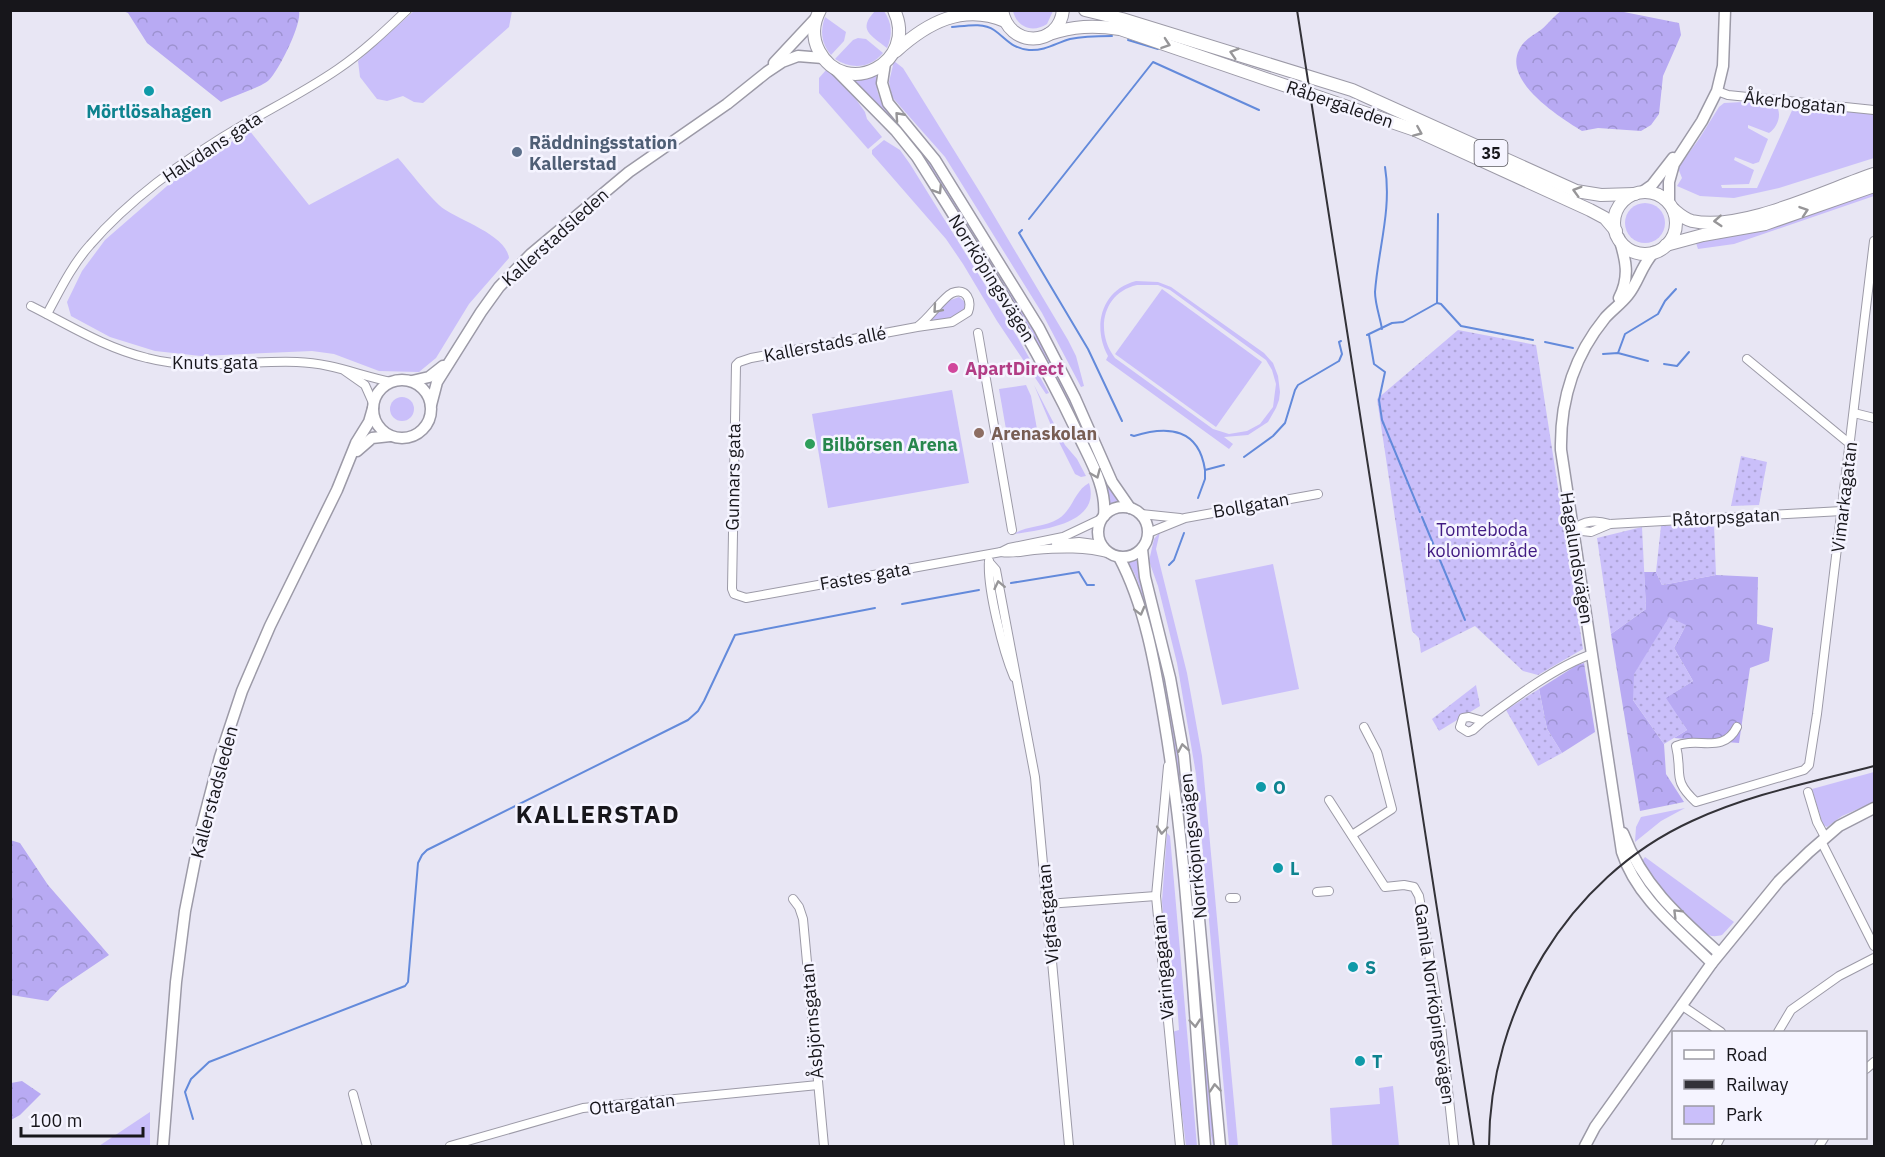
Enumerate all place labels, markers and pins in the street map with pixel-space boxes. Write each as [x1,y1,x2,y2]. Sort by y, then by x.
marker: Mörtlösahagen [142,84,156,98]
place label: Mörtlösahagen [86,100,212,123]
place label: Räddningsstation Kallerstad [529,131,677,175]
marker: Räddningsstation Kallerstad [510,145,524,159]
place label: ApartDirect [965,357,1064,380]
marker: ApartDirect [946,361,960,375]
place label: Arenaskolan [991,422,1097,445]
marker: Arenaskolan [972,426,986,440]
place label: Bilbörsen Arena [822,433,958,456]
marker: Bilbörsen Arena [803,437,817,451]
place label: O [1273,776,1286,799]
marker: O [1254,780,1268,794]
place label: L [1290,857,1300,880]
marker: L [1271,861,1285,875]
place label: S [1365,956,1376,979]
marker: S [1346,960,1360,974]
place label: T [1372,1050,1383,1073]
marker: T [1353,1054,1367,1068]

